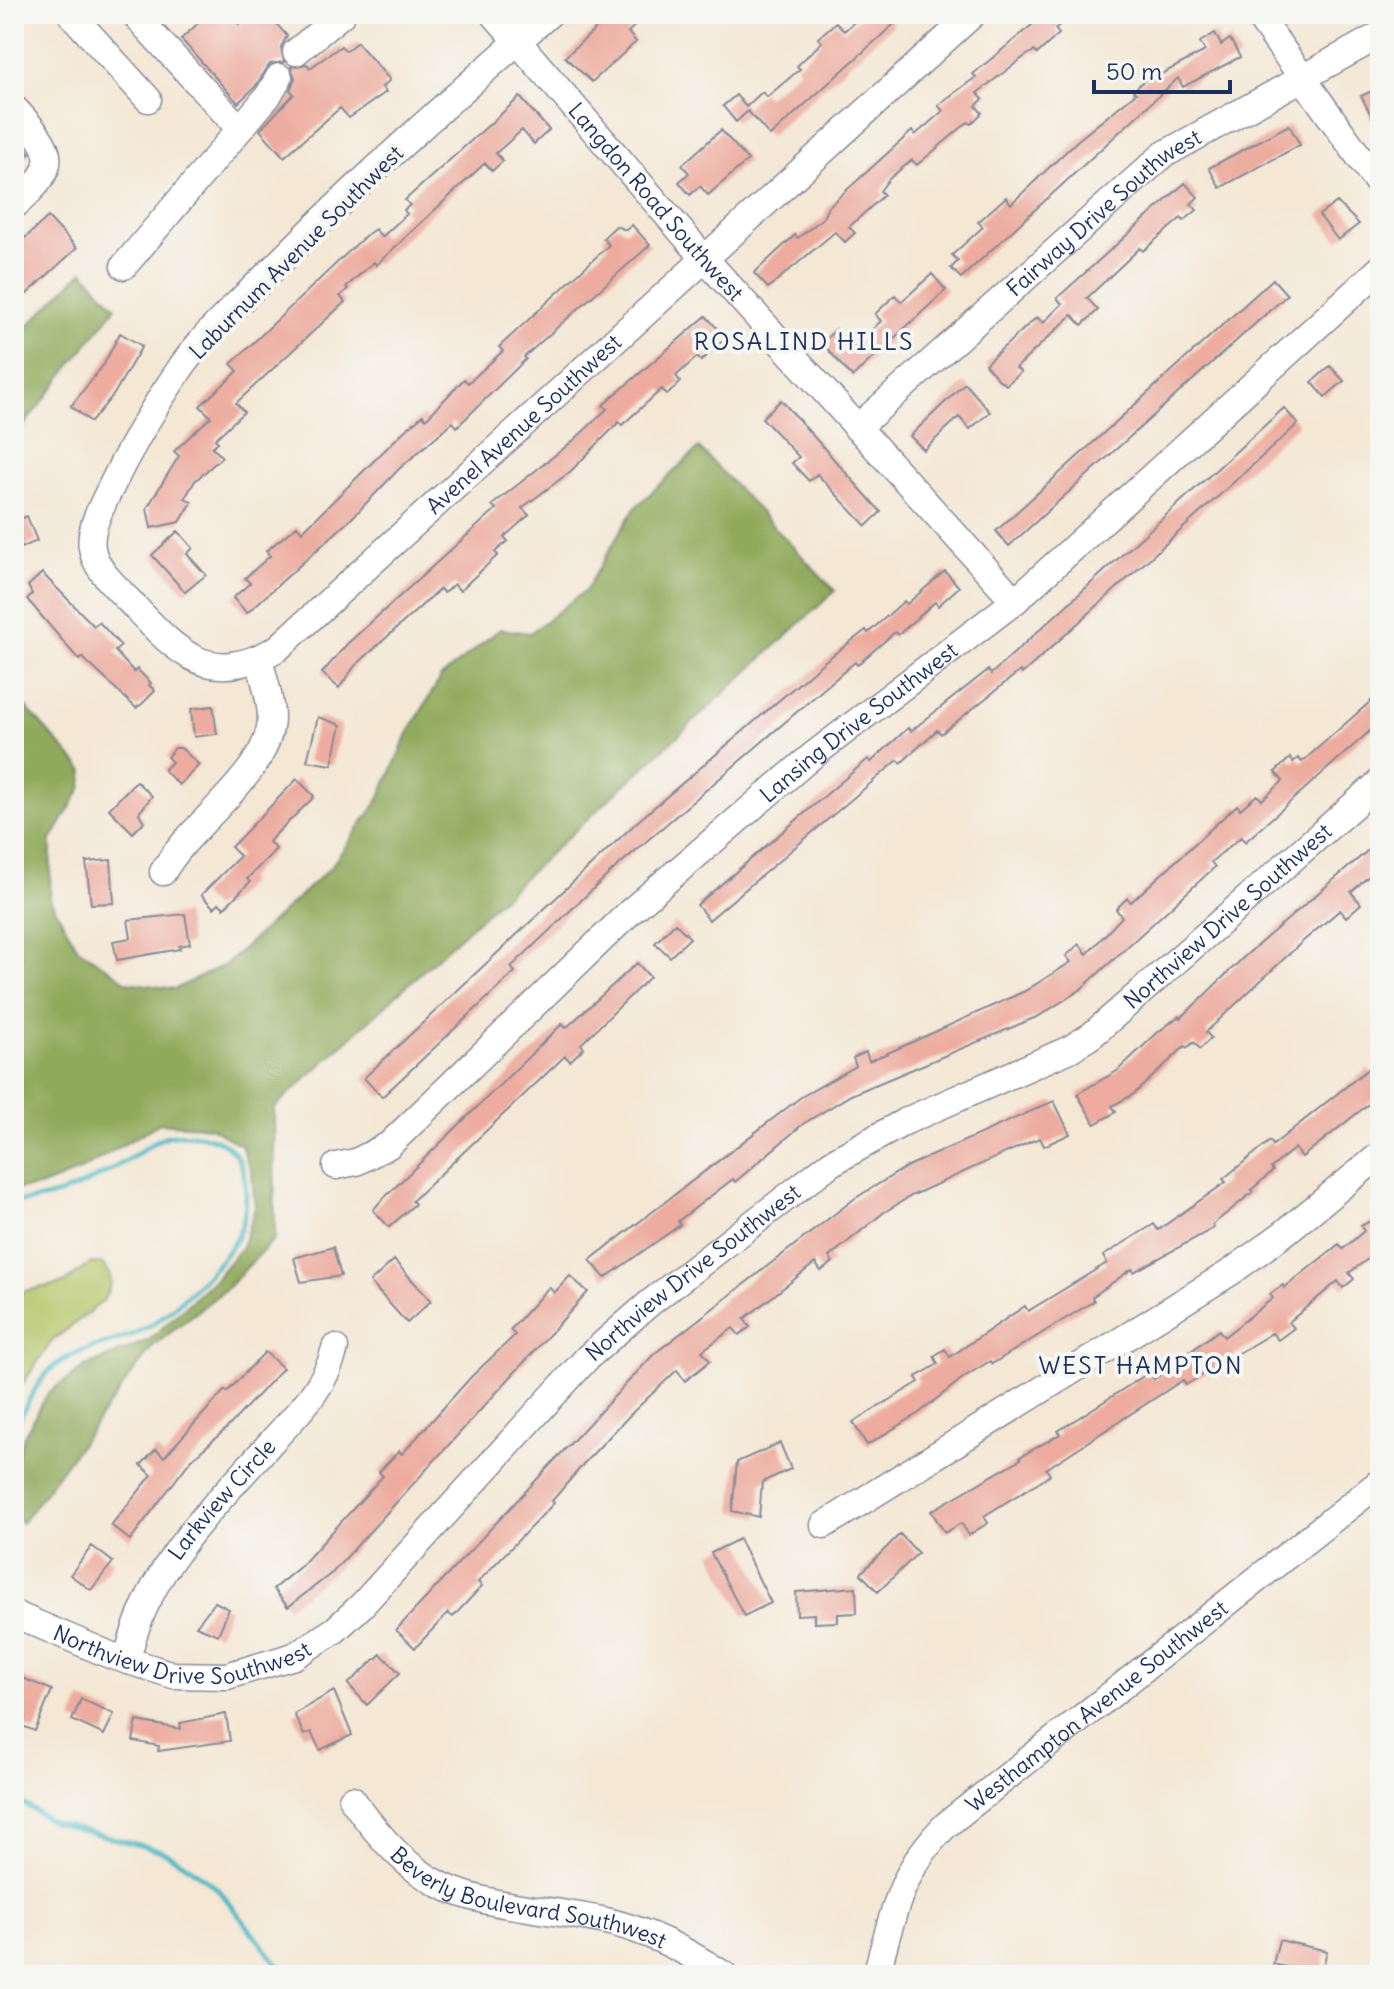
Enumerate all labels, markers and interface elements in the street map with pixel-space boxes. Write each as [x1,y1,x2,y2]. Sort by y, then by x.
scale bar [1094,44,1230,94]
text: 50 m [1106,56,1162,86]
street label: Langdon Road Southwest [562,97,750,307]
street label: Fairway Drive Southwest [1000,123,1206,302]
street label: Laburnum Avenue Southwest [183,139,409,365]
district label: ROSALIND HILLS [694,326,914,356]
street label: Avenel Avenue Southwest [420,328,627,520]
street label: Lansing Drive Southwest [754,636,963,808]
street label: Northview Drive Southwest [1118,817,1337,1015]
street label: Northview Drive Southwest [579,1178,806,1367]
district label: WEST HAMPTON [1039,1350,1243,1380]
street label: Larkview Circle [162,1433,281,1565]
street label: Westhampton Avenue Southwest [960,1594,1233,1818]
street label: Northview Drive Southwest [49,1618,316,1691]
street label: Beverly Boulevard Southwest [385,1840,671,1954]

